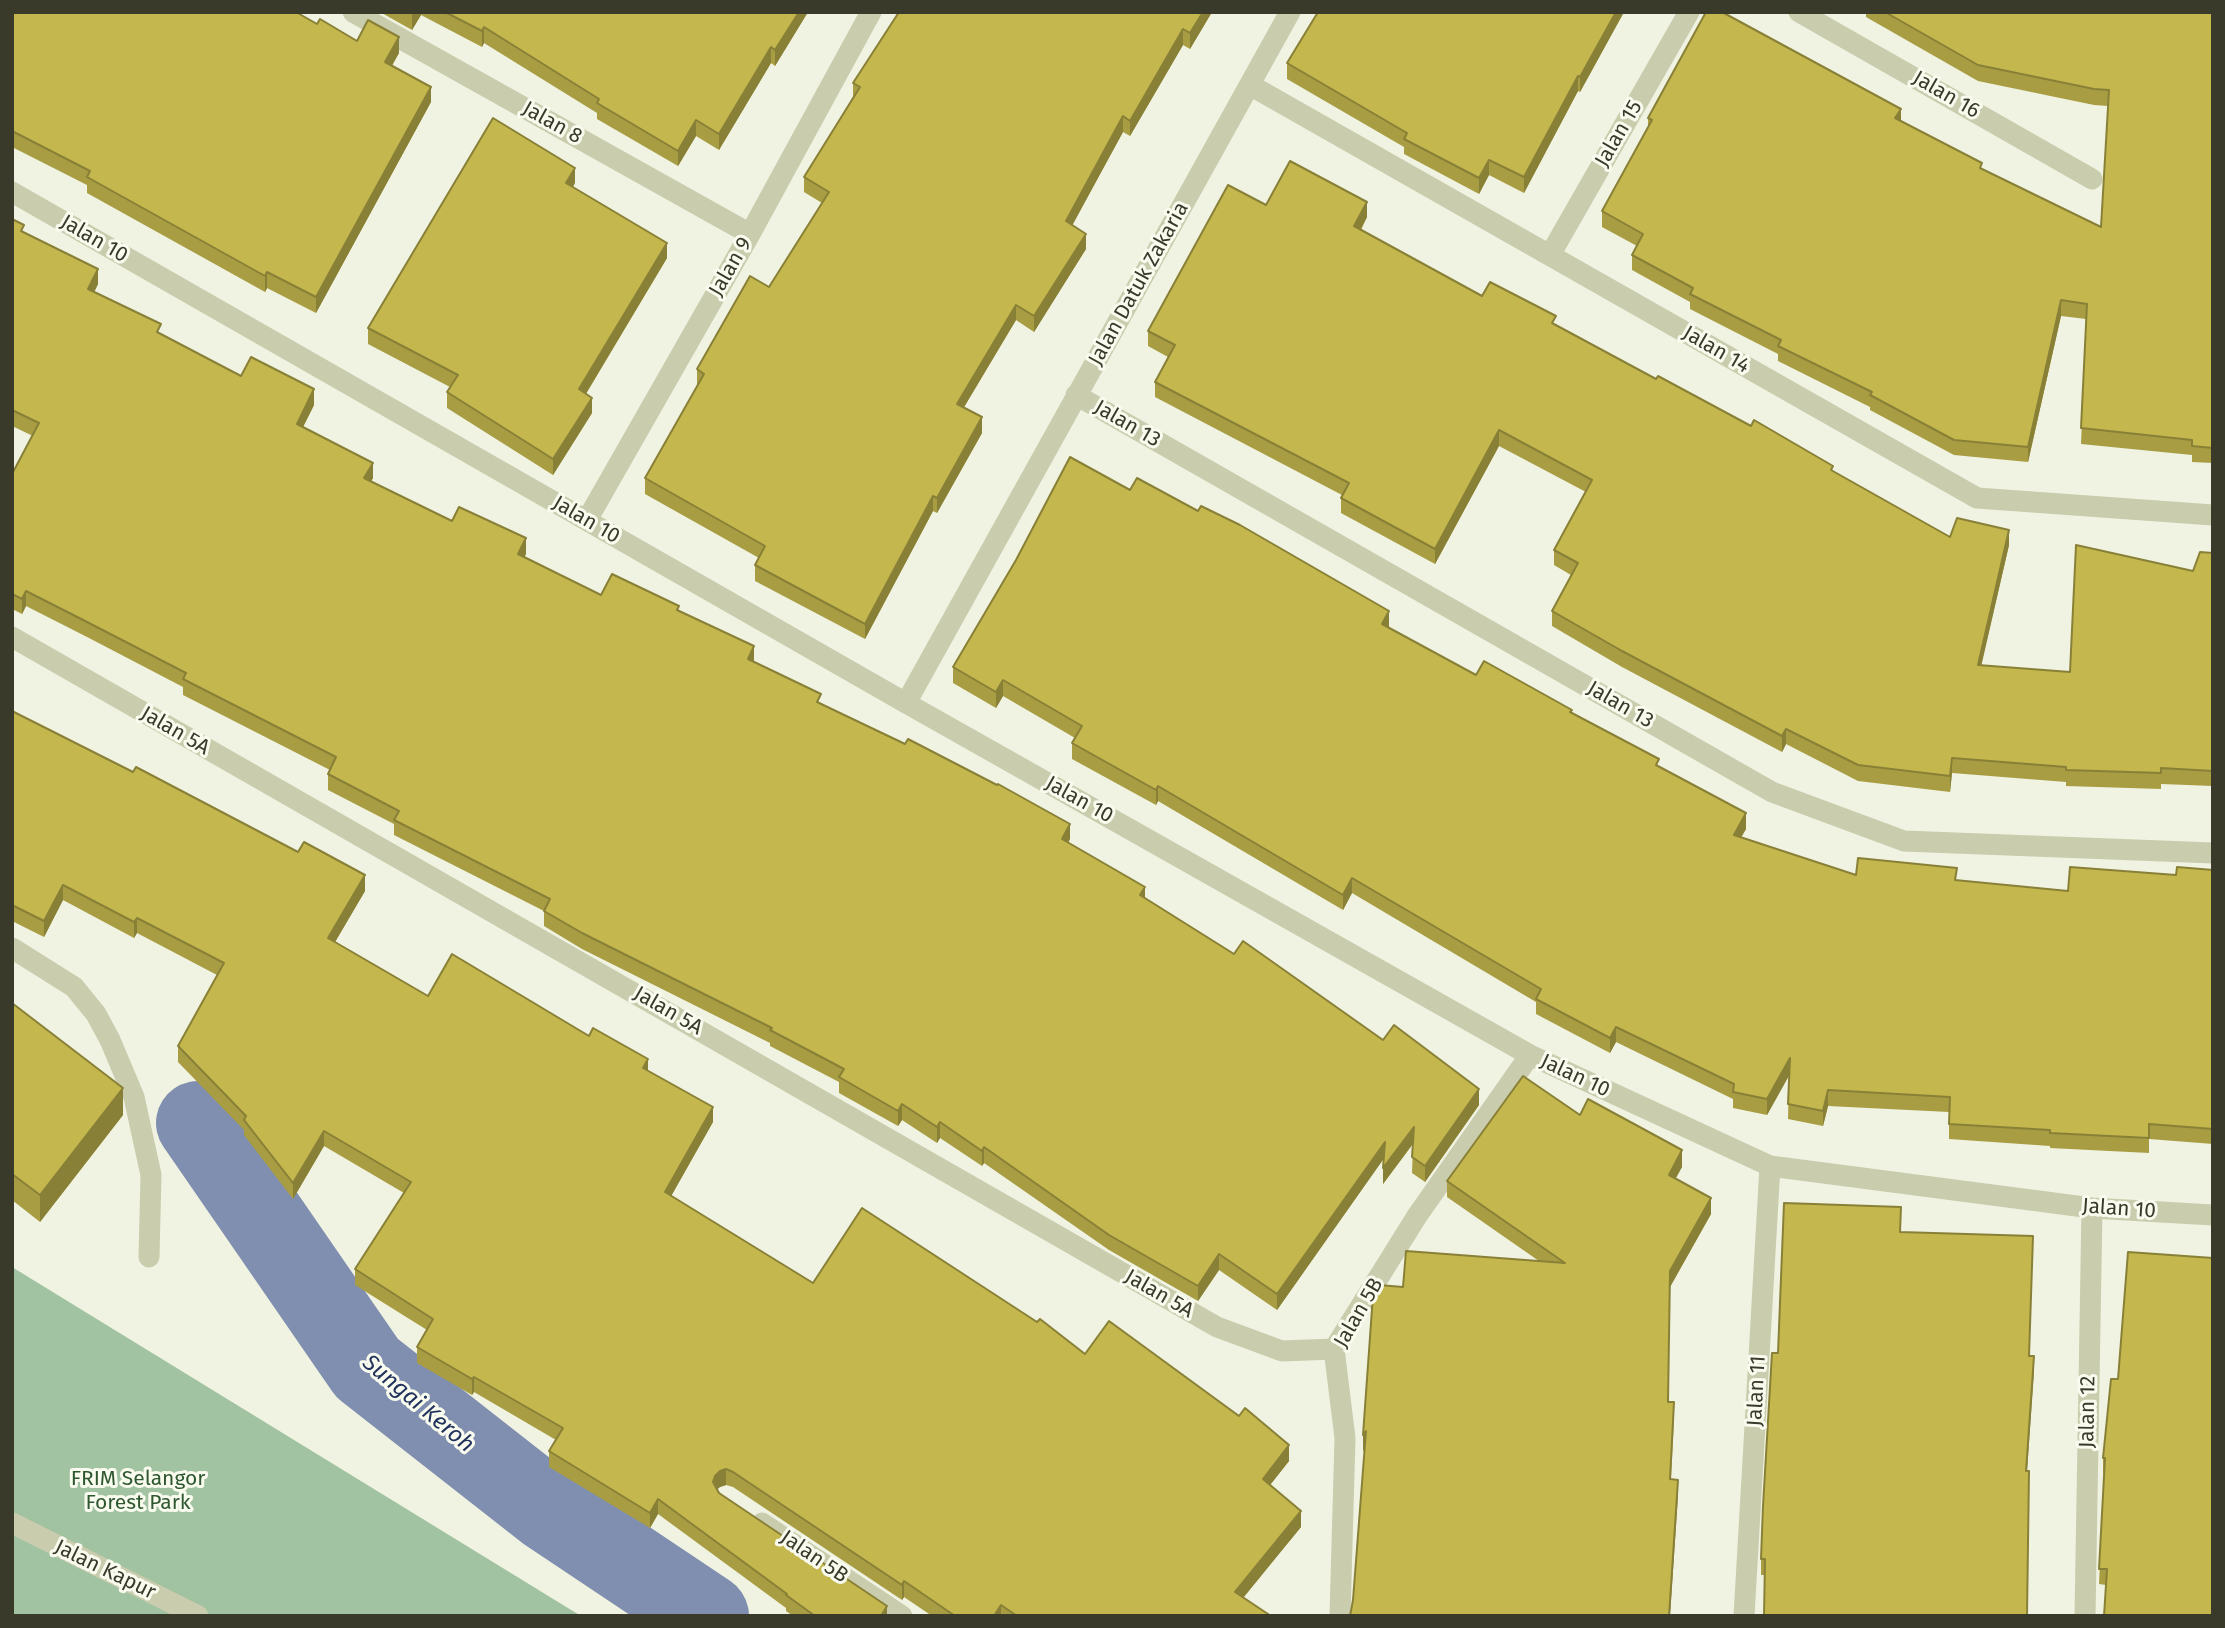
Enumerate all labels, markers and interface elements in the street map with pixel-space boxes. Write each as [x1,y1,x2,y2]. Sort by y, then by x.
street label: Jalan 16 [1908,66,1984,124]
street label: Jalan 8 [518,96,586,150]
street label: Jalan 15 [1590,96,1648,172]
street label: Jalan Datuk Zakaria [1084,198,1194,370]
street label: Jalan 10 [56,210,132,268]
street label: Jalan 9 [704,233,758,301]
street label: Jalan 14 [1678,321,1754,379]
street label: Jalan 13 [1089,395,1165,453]
street label: Jalan 10 [548,491,624,549]
street label: Jalan 13 [1582,676,1658,734]
street label: Jalan 5A [136,701,214,761]
street label: Jalan 10 [1041,771,1117,829]
street label: Jalan 5A [629,981,707,1041]
street label: Jalan 10 [1536,1049,1614,1103]
street label: Jalan 10 [2081,1194,2157,1224]
street label: Jalan 5A [1120,1264,1198,1324]
street label: Jalan 5B [1329,1274,1389,1352]
water label: Sungai Keroh [356,1349,480,1459]
street label: Jalan 11 [1743,1355,1771,1427]
street label: Jalan 12 [2075,1376,2101,1448]
park label: FRIM Selangor Forest Park [71,1466,205,1516]
street label: Jalan 5B [775,1525,853,1589]
street label: Jalan Kapur [50,1535,160,1605]

